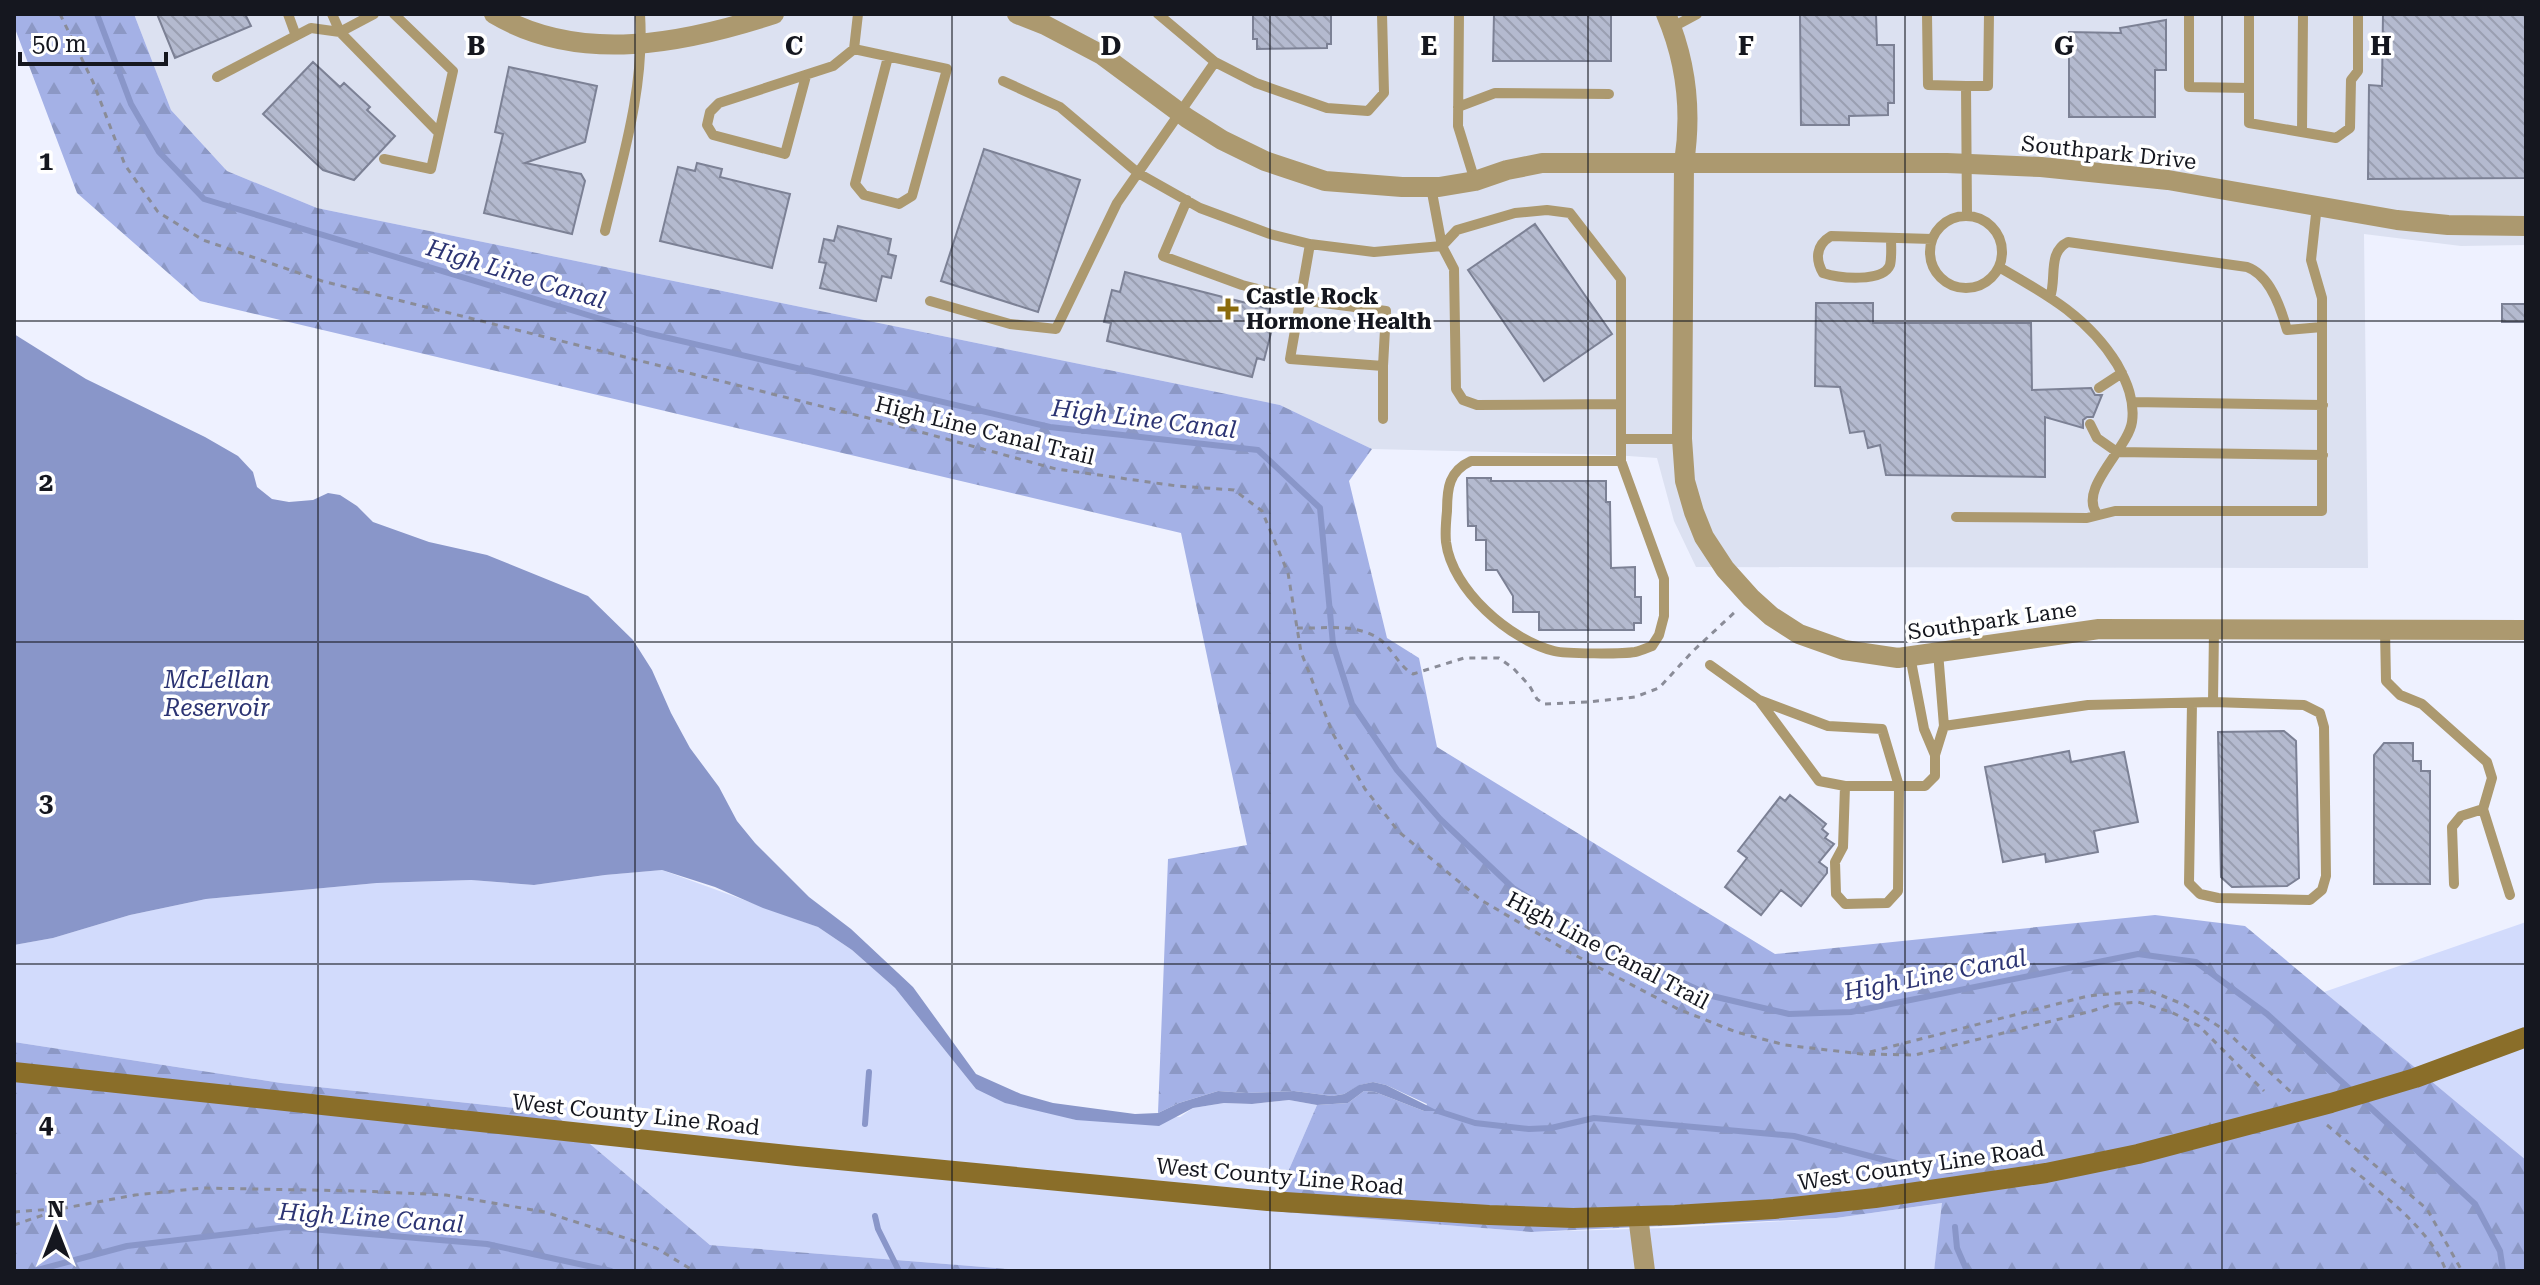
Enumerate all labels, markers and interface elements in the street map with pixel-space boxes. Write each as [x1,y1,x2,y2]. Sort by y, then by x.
scale bar [20,16,166,66]
text: 50 m [32,30,87,58]
text: B [467,31,485,61]
text: C [785,31,803,61]
text: D [1101,31,1121,61]
text: E [1421,31,1437,61]
text: F [1738,31,1754,61]
text: G [2054,31,2074,61]
text: H [2370,31,2392,61]
street label: Southpark Drive [2020,131,2198,174]
text: 1 [39,146,53,176]
water label: High Line Canal [422,233,609,314]
place label: Castle Rock Hormone Health [1246,284,1432,334]
marker: Castle Rock Hormone Health [1217,298,1239,320]
street label: High Line Canal Trail [873,391,1097,470]
water label: High Line Canal [1049,394,1238,444]
text: 2 [39,467,53,497]
street label: Southpark Lane [1906,596,2078,645]
water label: McLellan Reservoir [163,666,270,722]
text: 3 [39,788,53,818]
street label: High Line Canal Trail [1502,887,1713,1014]
water label: High Line Canal [1840,944,2029,1007]
street label: West County Line Road [511,1089,761,1140]
text: 4 [39,1109,54,1139]
street label: West County Line Road [1796,1136,2046,1195]
street label: West County Line Road [1155,1153,1405,1200]
north arrow [16,1189,96,1269]
text: N [48,1197,65,1222]
water label: High Line Canal [277,1197,464,1238]

